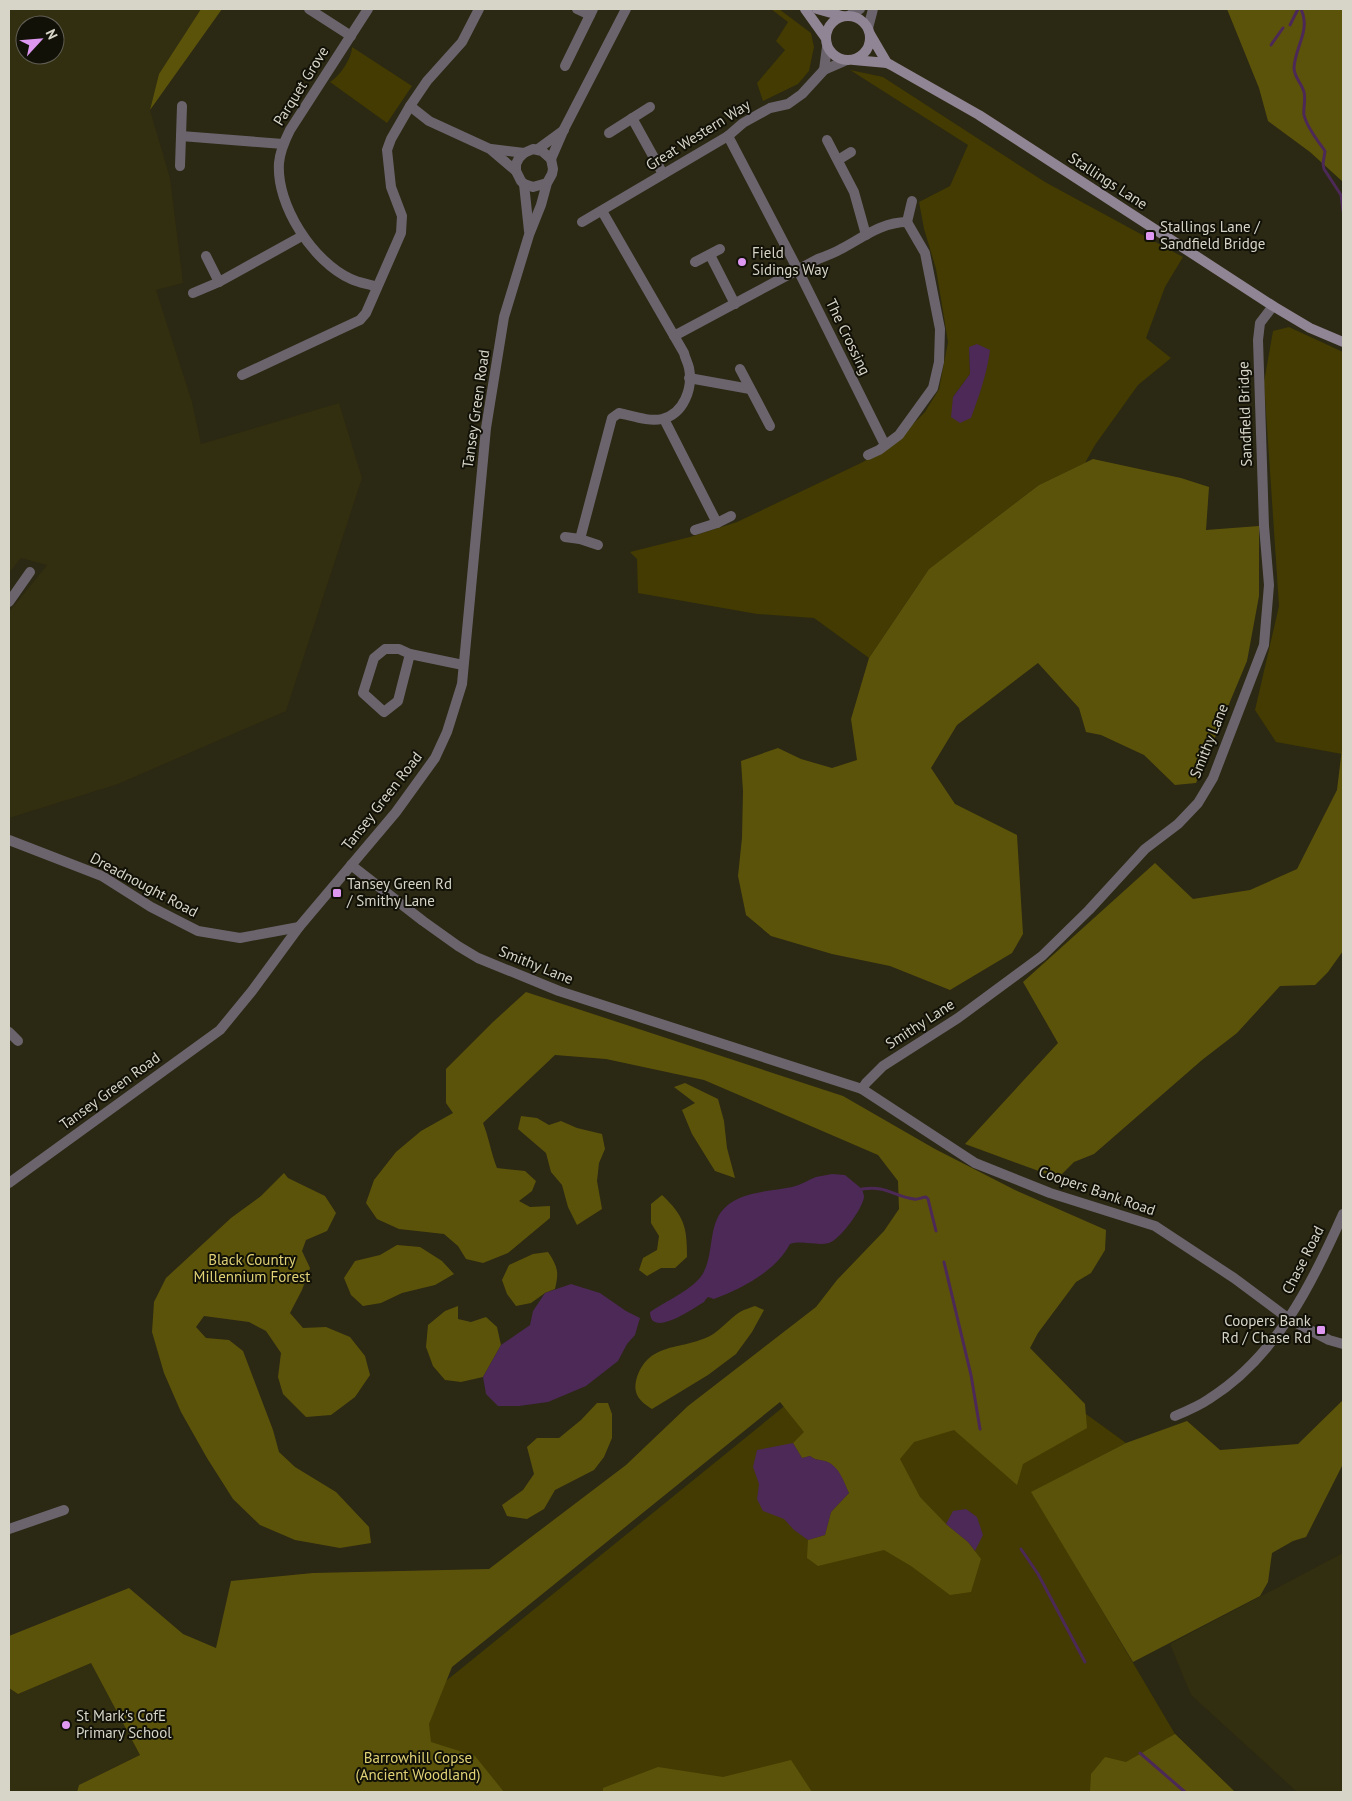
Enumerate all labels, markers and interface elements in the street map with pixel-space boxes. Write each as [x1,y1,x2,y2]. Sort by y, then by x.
north arrow [15,15,65,65]
text: N [42,26,62,42]
street label: Parquet Grove [269,43,332,129]
street label: Great Western Way [642,95,754,174]
street label: Stallings Lane [1065,148,1151,213]
place label: Stallings Lane / Sandfield Bridge [1160,217,1265,253]
marker: Stallings Lane / Sandfield Bridge [1144,230,1156,242]
place label: Field Sidings Way [752,243,829,279]
marker: Field Sidings Way [736,256,748,268]
street label: The Crossing [822,296,875,378]
street label: Tansey Green Road [458,348,493,470]
street label: Sandfield Bridge [1233,361,1256,467]
street label: Smithy Lane [1185,701,1232,781]
street label: Tansey Green Road [337,748,426,854]
street label: Dreadnought Road [87,848,201,921]
place label: Tansey Green Rd / Smithy Lane [346,874,452,910]
marker: Tansey Green Rd / Smithy Lane [331,887,343,899]
street label: Smithy Lane [496,941,576,988]
street label: Smithy Lane [882,994,958,1053]
street label: Tansey Green Road [56,1048,164,1133]
street label: Coopers Bank Road [1036,1162,1158,1219]
street label: Chase Road [1277,1223,1328,1297]
park label: Black Country Millennium Forest [194,1250,310,1286]
place label: Coopers Bank Rd / Chase Rd [1222,1311,1312,1347]
marker: Coopers Bank Rd / Chase Rd [1315,1324,1327,1336]
place label: St Mark's CofE Primary School [76,1706,172,1742]
marker: St Mark's CofE Primary School [60,1719,72,1731]
park label: Barrowhill Copse (Ancient Woodland) [356,1748,480,1784]

